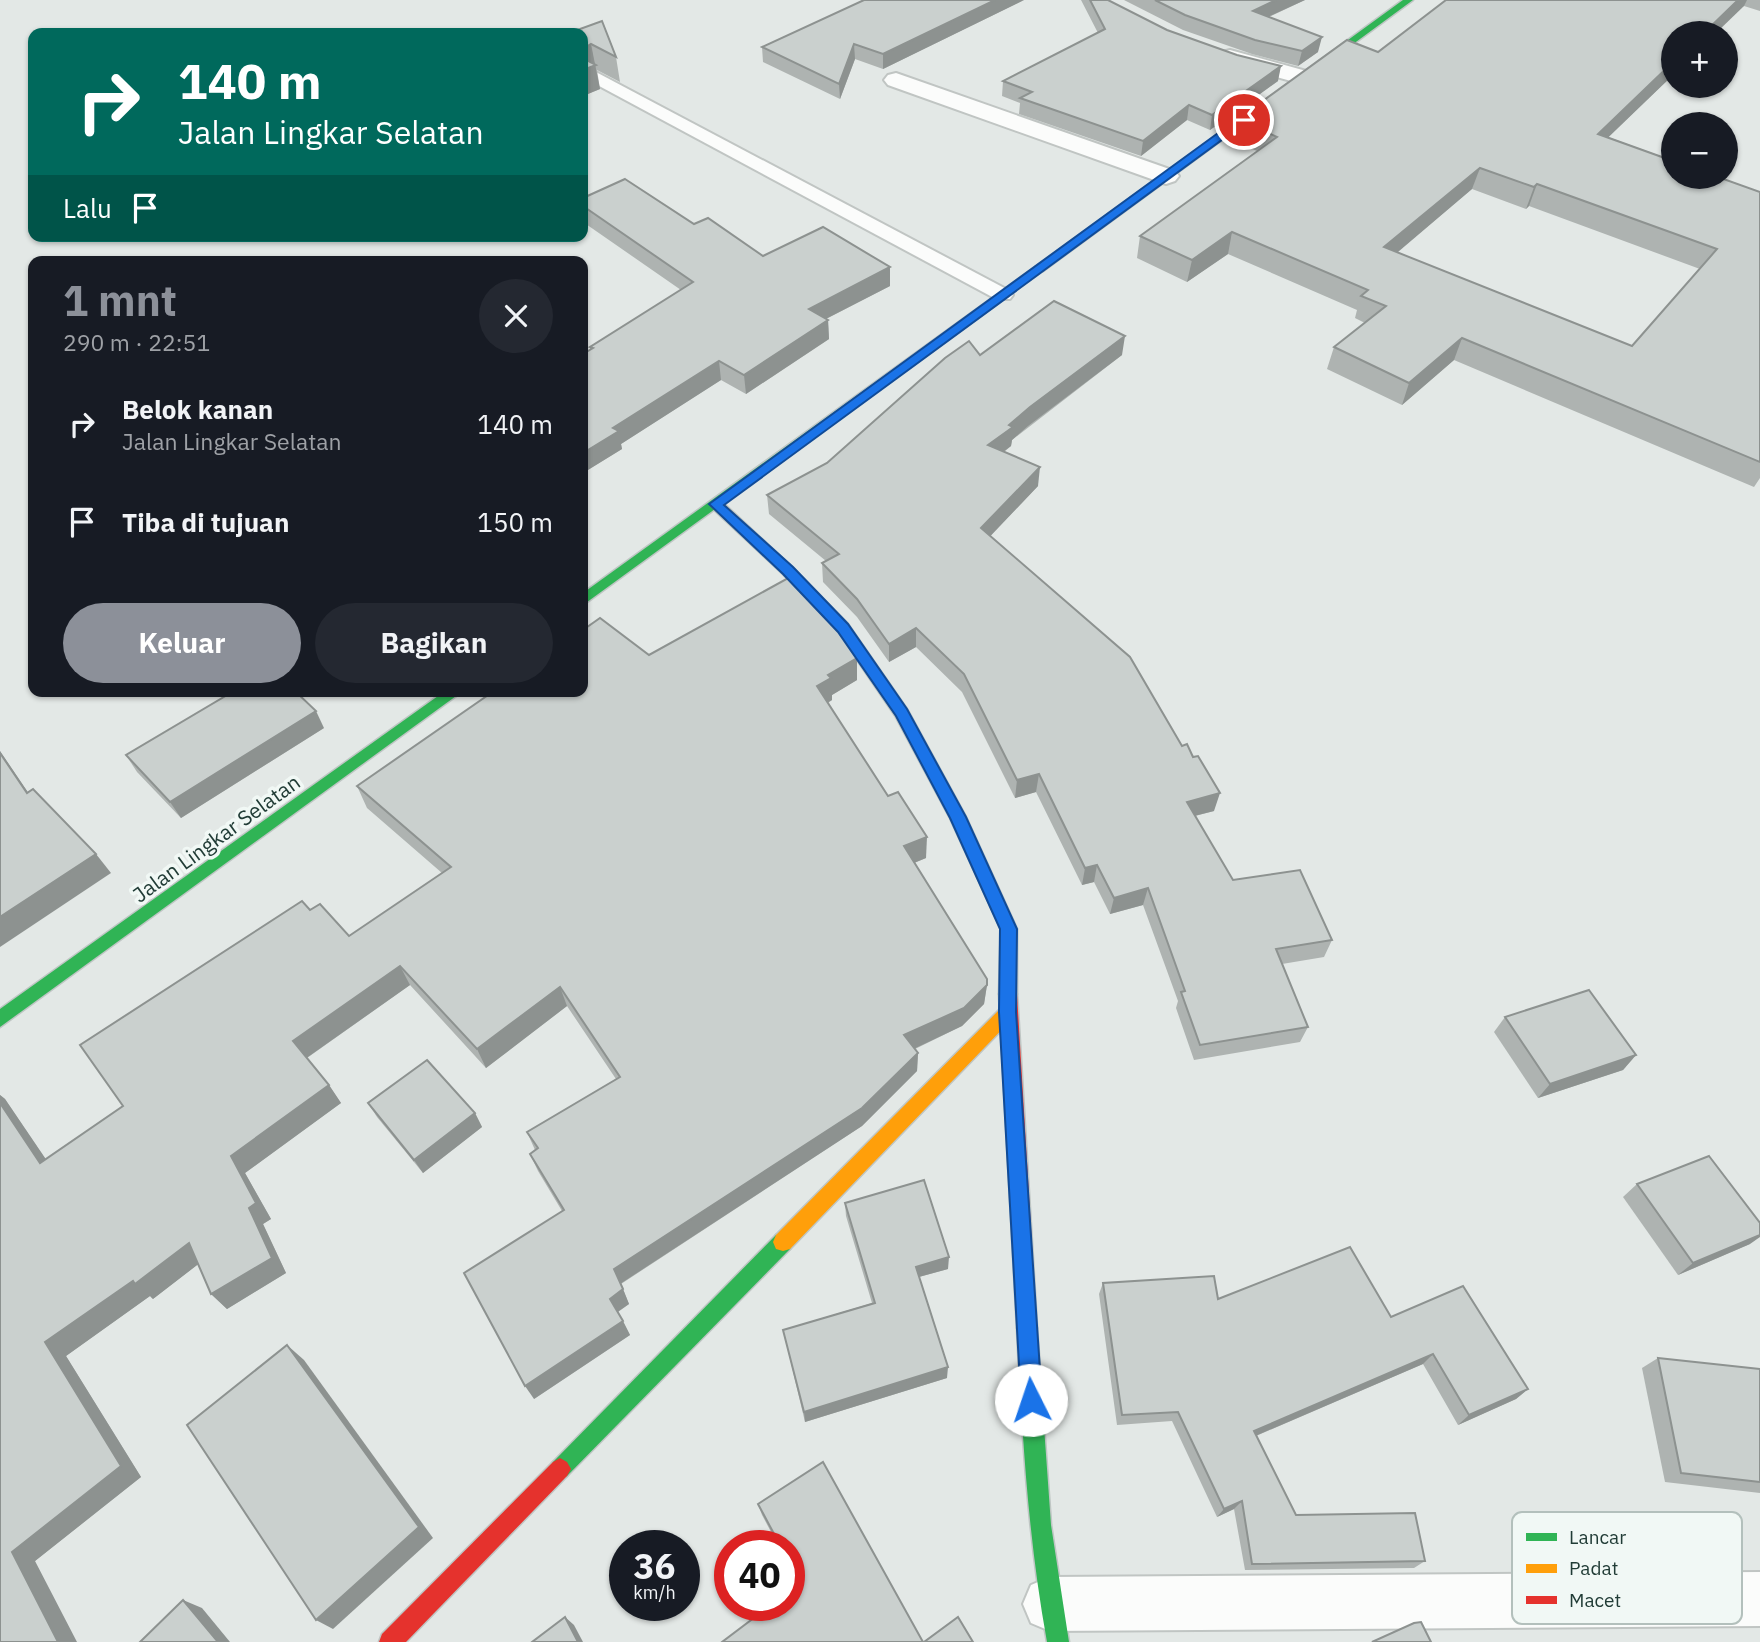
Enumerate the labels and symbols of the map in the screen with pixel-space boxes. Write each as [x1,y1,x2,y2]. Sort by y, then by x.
pin [1214,90,1274,150]
street label: Jalan Lingkar Selatan [127,768,305,908]
position arrow [994,1363,1068,1437]
legend [1512,1512,1742,1624]
text: Lancar [1569,1525,1626,1549]
speed limit sign: 40 [714,1530,805,1621]
text: Padat [1569,1556,1618,1580]
text: Macet [1569,1588,1621,1612]

